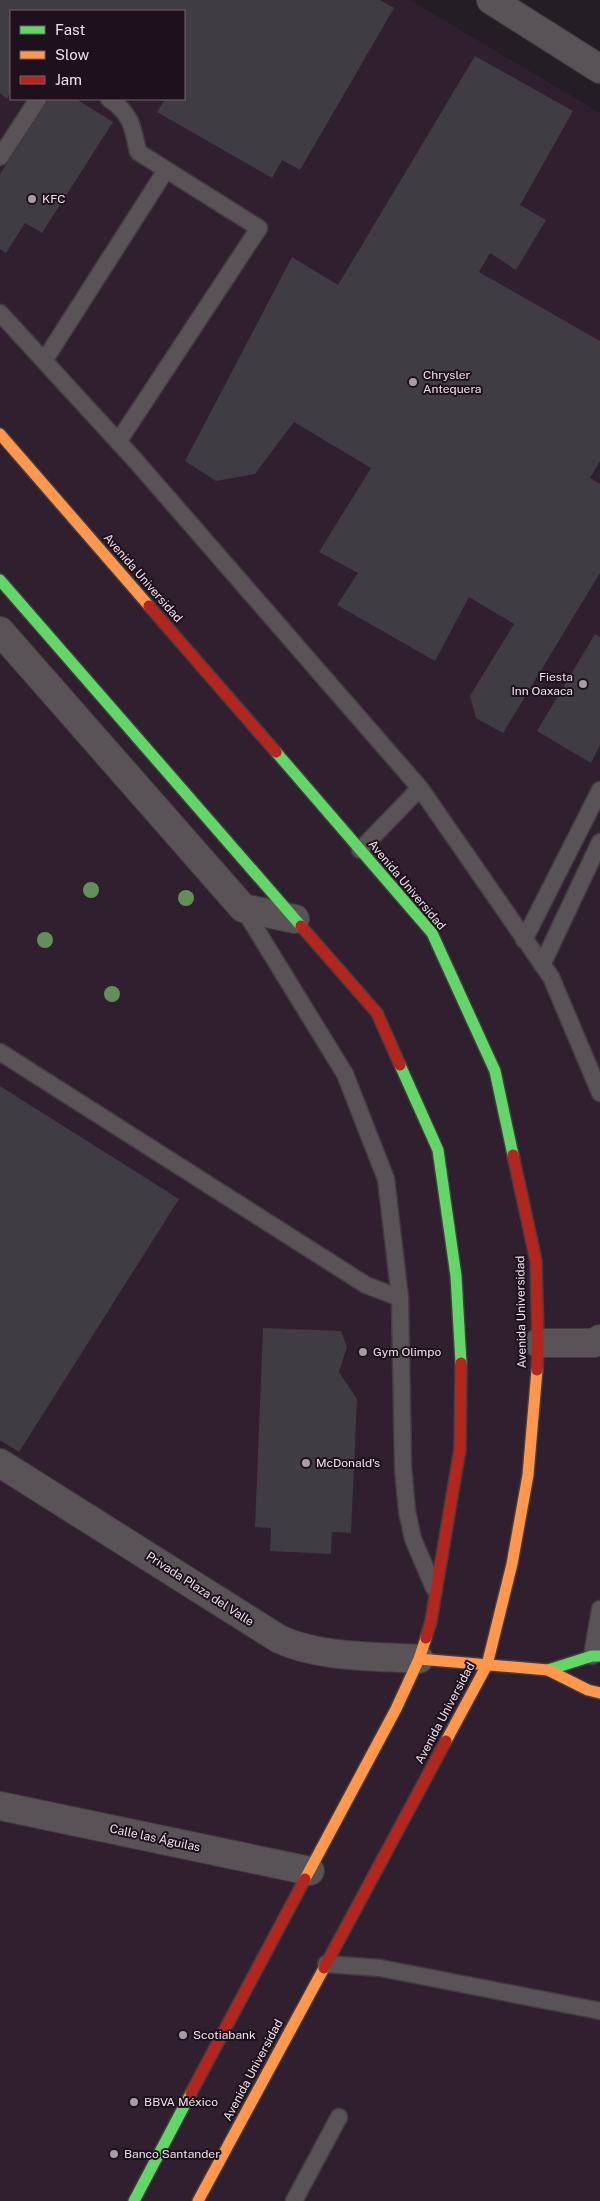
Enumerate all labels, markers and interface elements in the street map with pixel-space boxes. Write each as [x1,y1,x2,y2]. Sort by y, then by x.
legend [10,10,185,100]
text: Fast [55,21,85,38]
text: Slow [55,46,90,63]
text: Jam [55,71,82,88]
place label: KFC [42,192,66,206]
marker: KFC [26,193,38,205]
place label: Chrysler Antequera [423,368,482,396]
marker: Chrysler Antequera [407,376,419,388]
street label: Avenida Universidad [101,531,185,625]
place label: Fiesta Inn Oaxaca [511,670,573,698]
marker: Fiesta Inn Oaxaca [577,678,589,690]
street label: Avenida Universidad [365,837,449,933]
street label: Avenida Universidad [513,1255,529,1369]
place label: Gym Olimpo [373,1345,441,1359]
marker: Gym Olimpo [357,1346,369,1358]
place label: McDonald's [316,1456,380,1470]
marker: McDonald's [300,1457,312,1469]
street label: Privada Plaza del Valle [144,1549,257,1629]
street label: Avenida Universidad [412,1660,478,1766]
street label: Calle las Águilas [108,1822,202,1854]
street label: Avenida Universidad [220,2017,286,2123]
place label: Scotiabank [193,2028,256,2042]
marker: Scotiabank [177,2029,189,2041]
place label: BBVA México [144,2095,218,2109]
marker: BBVA México [128,2096,140,2108]
place label: Banco Santander [124,2147,220,2161]
marker: Banco Santander [108,2148,120,2160]

